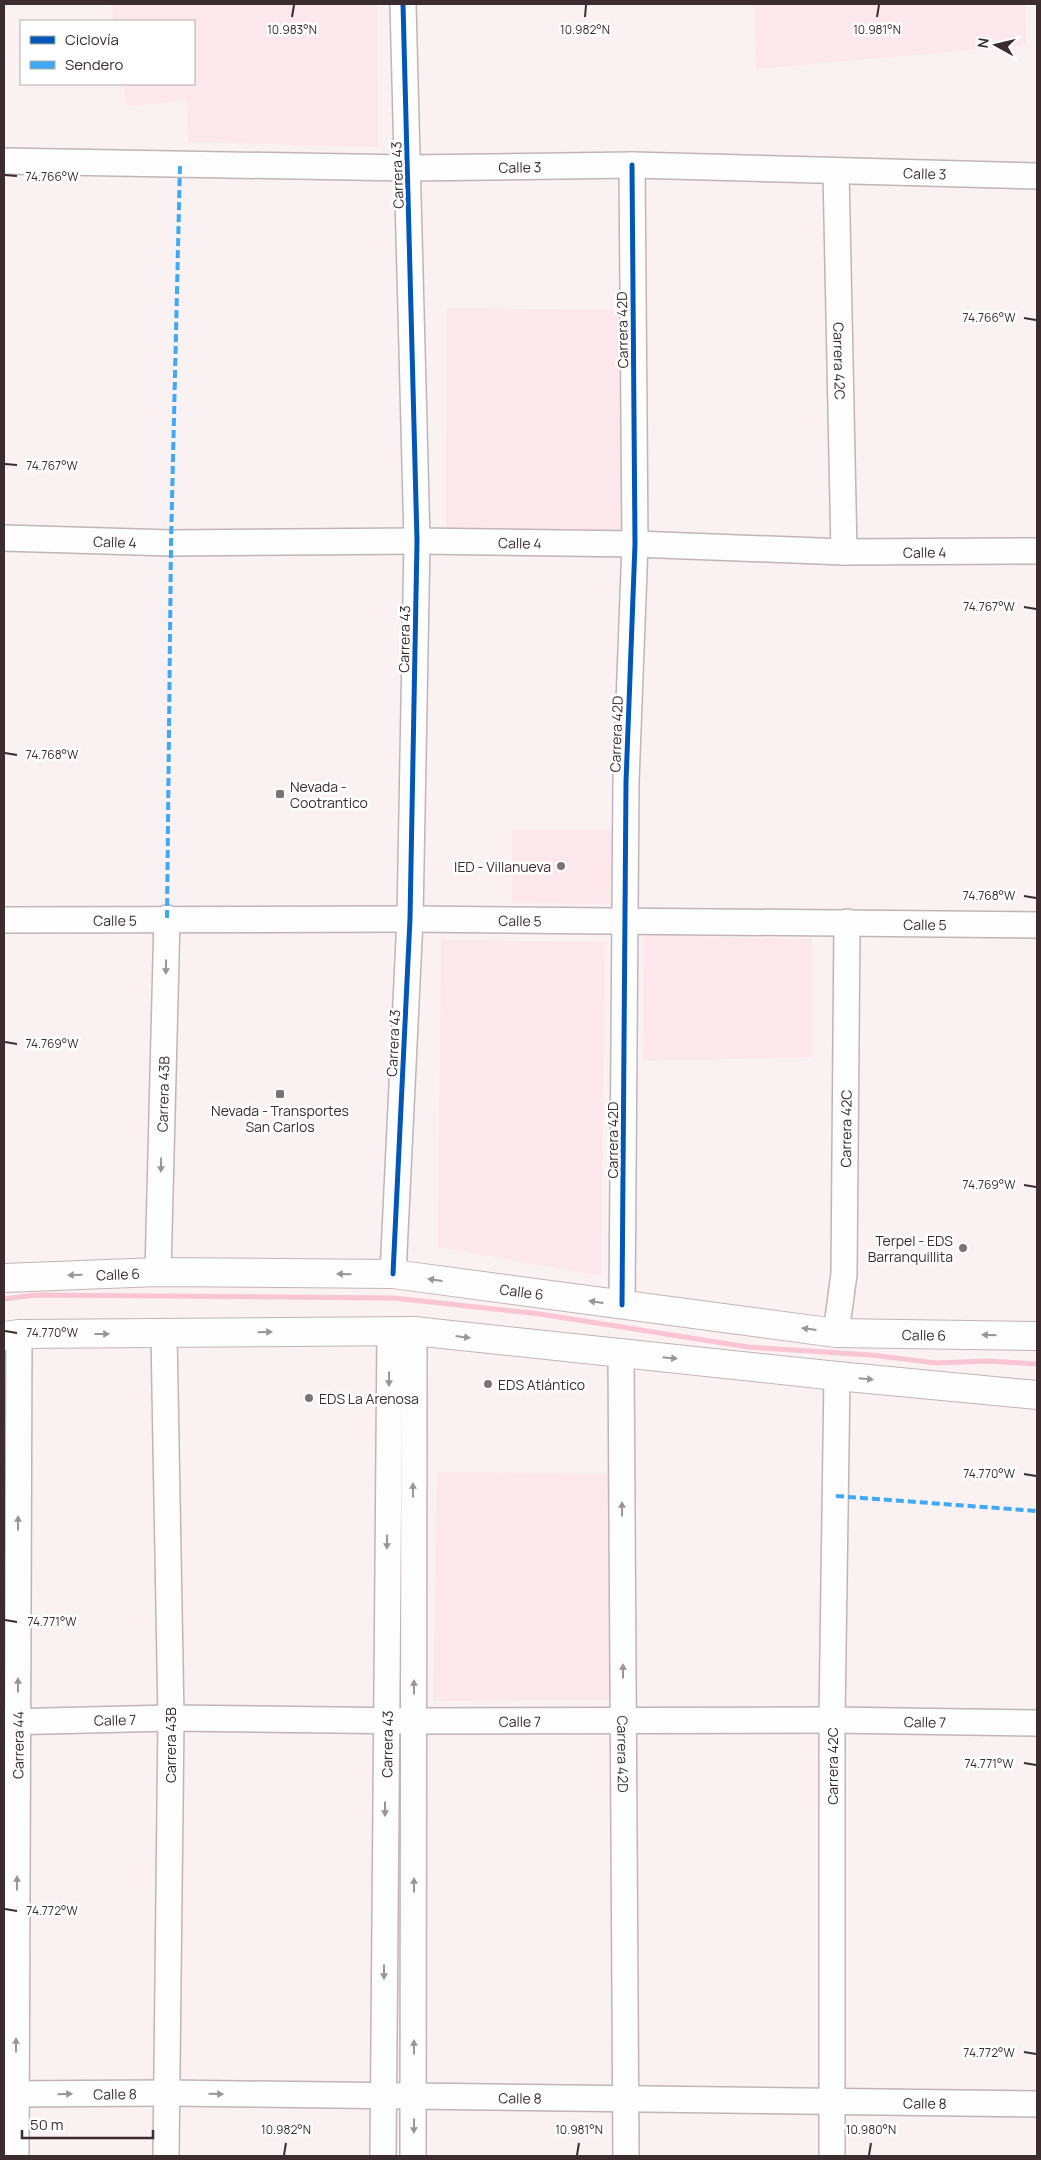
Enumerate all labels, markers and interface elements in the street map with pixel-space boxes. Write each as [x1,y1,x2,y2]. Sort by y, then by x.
legend [20,20,195,85]
north arrow [971,20,1021,70]
text: 10.983°N [267,21,317,38]
text: 10.982°N [560,21,610,38]
text: 10.981°N [853,21,901,38]
text: Ciclovía [65,29,119,50]
text: N [973,37,993,49]
text: Sendero [65,54,124,75]
street label: Carrera 43 [386,141,408,209]
street label: Calle 3 [498,157,542,176]
street label: Calle 3 [903,163,947,183]
text: 74.766°W [26,168,79,185]
street label: Carrera 42D [612,291,632,369]
text: 74.766°W [963,309,1016,326]
street label: Carrera 42C [830,322,850,400]
text: 74.767°W [26,457,79,474]
street label: Calle 4 [93,531,137,551]
street label: Calle 4 [498,533,542,552]
street label: Calle 4 [903,542,947,561]
text: 74.767°W [963,598,1016,615]
street label: Carrera 43 [394,605,414,673]
street label: Carrera 42D [605,695,627,773]
text: 74.768°W [26,746,79,763]
place label: Nevada - Cootrantico [290,777,368,812]
marker: Nevada - Cootrantico [274,788,286,800]
place label: IED - Villanueva [454,857,551,876]
marker: IED - Villanueva [555,860,567,872]
text: 74.768°W [963,887,1016,904]
street label: Calle 5 [93,910,137,929]
street label: Calle 5 [498,910,542,930]
street label: Calle 5 [903,914,947,934]
one-way arrow [162,959,170,975]
street label: Carrera 43 [382,1009,404,1077]
text: 74.769°W [26,1035,79,1052]
street label: Carrera 43B [152,1055,173,1132]
marker: Nevada - Transportes San Carlos [274,1088,286,1100]
street label: Carrera 42C [835,1090,855,1167]
place label: Nevada - Transportes San Carlos [211,1101,349,1136]
street label: Carrera 42D [603,1102,622,1178]
one-way arrow [157,1157,165,1173]
text: 74.769°W [963,1176,1016,1193]
place label: Terpel - EDS Barranquillita [868,1231,953,1266]
marker: Terpel - EDS Barranquillita [957,1242,969,1254]
street label: Calle 6 [96,1263,140,1284]
one-way arrow [336,1269,352,1277]
one-way arrow [66,1271,82,1279]
one-way arrow [426,1276,442,1284]
street label: Calle 6 [499,1279,545,1303]
one-way arrow [587,1297,603,1305]
text: 74.770°W [26,1324,79,1341]
street label: Calle 6 [902,1324,946,1344]
one-way arrow [800,1325,816,1333]
one-way arrow [257,1328,273,1336]
one-way arrow [95,1330,111,1338]
one-way arrow [980,1331,996,1339]
one-way arrow [455,1333,471,1341]
one-way arrow [662,1354,678,1362]
one-way arrow [385,1372,393,1388]
place label: EDS Atlántico [498,1375,585,1394]
one-way arrow [858,1375,874,1383]
marker: EDS Atlántico [482,1378,494,1390]
place label: EDS La Arenosa [319,1389,419,1408]
marker: EDS La Arenosa [303,1392,315,1404]
text: 74.770°W [963,1465,1016,1482]
one-way arrow [409,1481,417,1497]
one-way arrow [618,1501,626,1517]
one-way arrow [14,1515,22,1531]
one-way arrow [383,1534,391,1550]
text: 74.771°W [27,1613,77,1630]
one-way arrow [619,1663,627,1679]
one-way arrow [14,1677,22,1693]
one-way arrow [410,1679,418,1695]
street label: Carrera 43B [161,1707,180,1783]
street label: Calle 7 [94,1709,136,1729]
street label: Carrera 43 [377,1710,396,1778]
street label: Carrera 44 [8,1711,27,1779]
street label: Calle 7 [499,1711,541,1730]
street label: Calle 7 [904,1712,946,1731]
street label: Carrera 42D [614,1715,633,1793]
street label: Carrera 42C [823,1727,842,1805]
text: 74.771°W [964,1755,1014,1772]
one-way arrow [381,1802,389,1818]
one-way arrow [13,1875,21,1891]
one-way arrow [410,1876,418,1892]
text: 74.772°W [26,1902,78,1919]
one-way arrow [380,1964,388,1980]
one-way arrow [12,2037,20,2053]
one-way arrow [410,2039,418,2055]
text: 74.772°W [963,2044,1015,2061]
street label: Calle 8 [93,2084,137,2103]
street label: Calle 8 [498,2088,542,2107]
one-way arrow [57,2090,73,2098]
one-way arrow [208,2090,224,2098]
street label: Calle 8 [903,2093,947,2112]
scale bar [22,2108,154,2140]
text: 50 m [30,2114,64,2135]
one-way arrow [410,2118,418,2134]
text: 10.982°N [261,2121,311,2138]
text: 10.981°N [555,2121,603,2138]
text: 10.980°N [846,2121,896,2138]

